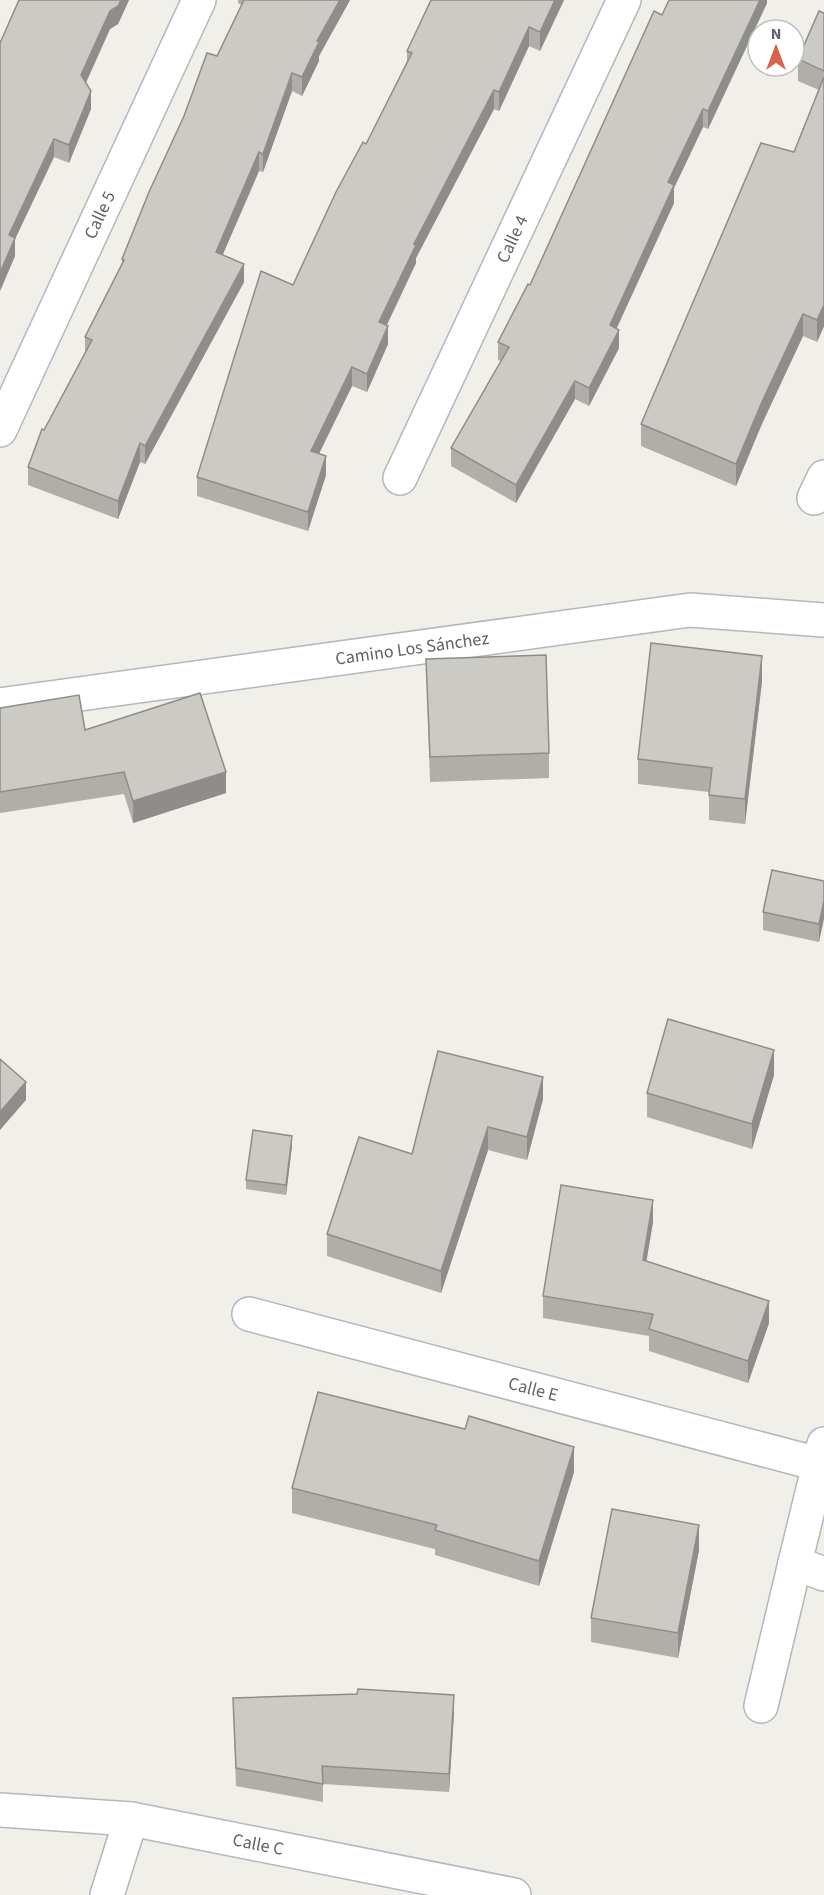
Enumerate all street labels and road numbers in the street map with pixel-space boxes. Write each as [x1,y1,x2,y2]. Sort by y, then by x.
street label: Calle 5 [78,187,121,243]
street label: Calle 4 [490,211,534,267]
street label: Camino Los Sánchez [334,625,491,671]
street label: Calle E [506,1370,561,1407]
street label: Calle C [231,1827,286,1862]

